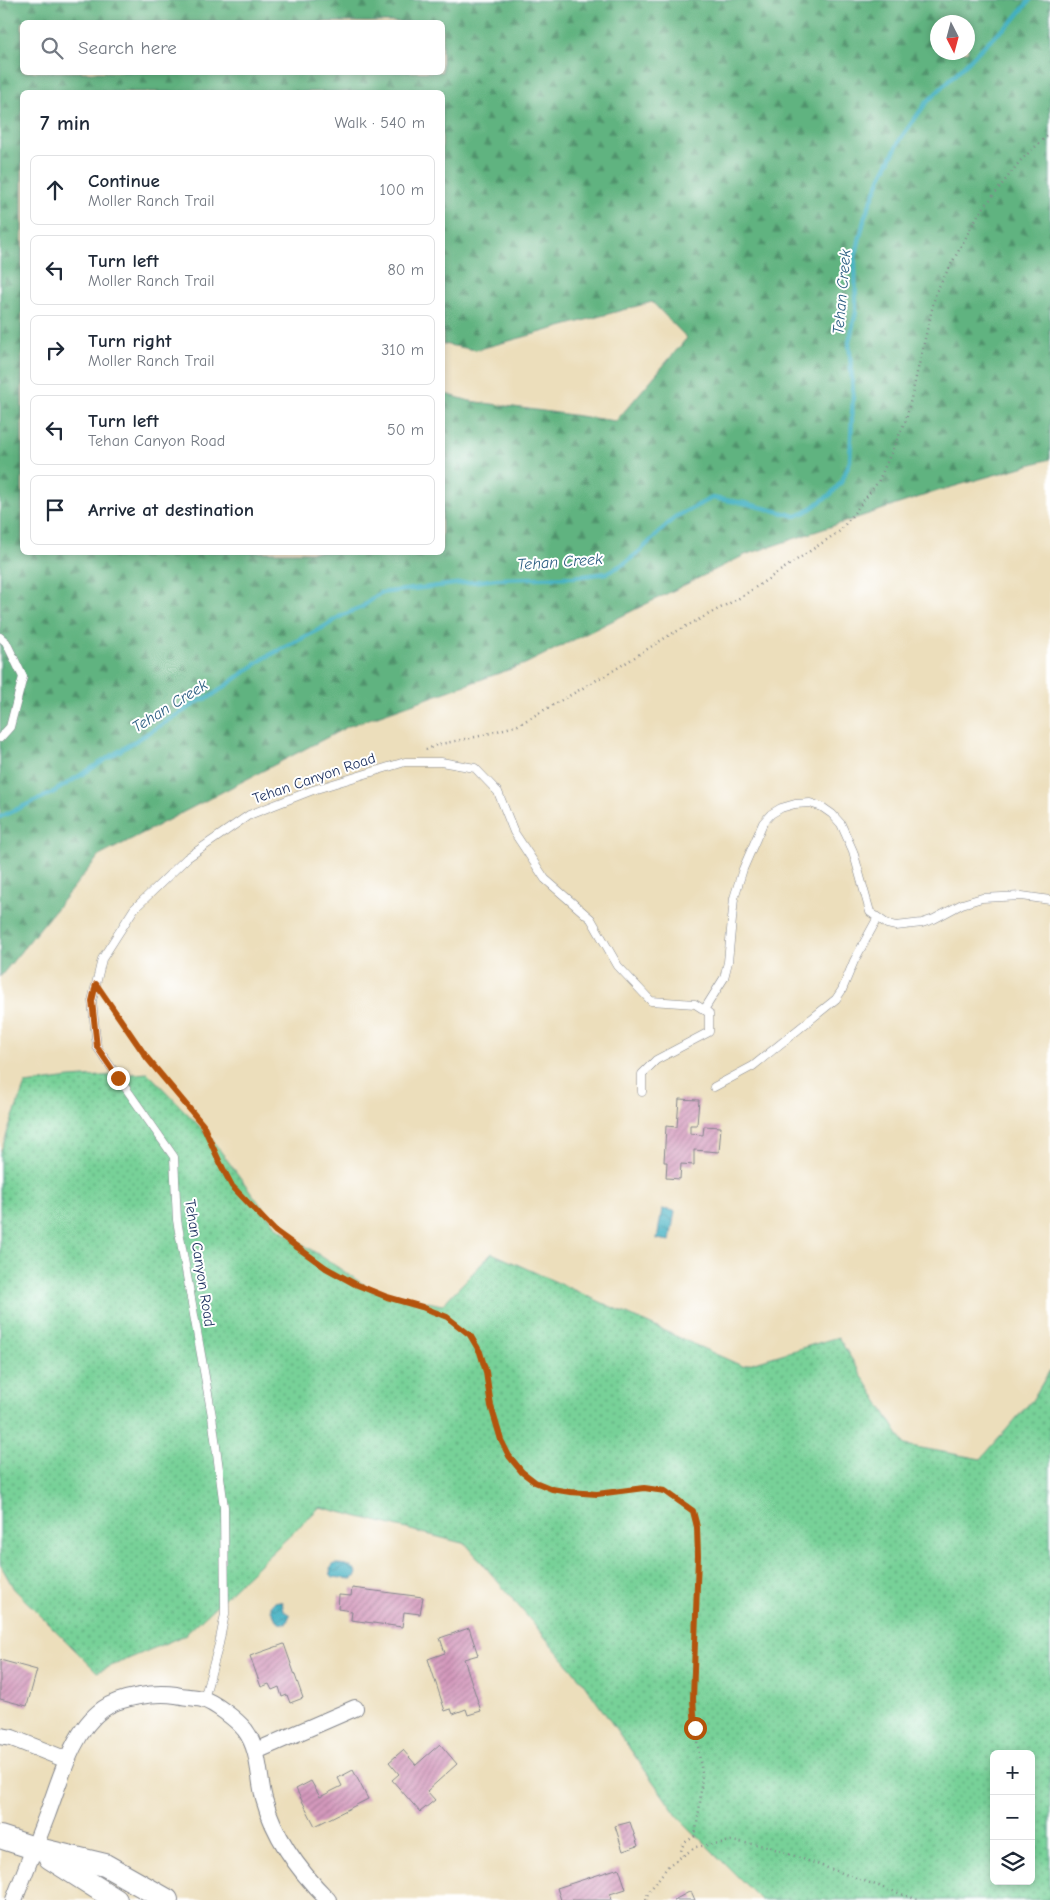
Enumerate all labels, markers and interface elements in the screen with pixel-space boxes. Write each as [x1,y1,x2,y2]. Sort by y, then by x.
north arrow [930,15,975,60]
search box [20,20,445,75]
icon: search [38,34,66,62]
text: Search here [78,37,177,59]
text: 7 min [40,111,90,135]
text: Walk · 540 m [334,114,425,132]
text: Continue [88,170,160,192]
icon: ahead [41,176,69,204]
text: 100 m [380,181,424,199]
text: Moller Ranch Trail [88,192,214,210]
water label: Tehan Creek [829,248,855,335]
text: Turn left [88,250,159,272]
icon: left [41,256,69,284]
text: 80 m [387,261,424,279]
text: Moller Ranch Trail [88,272,214,290]
text: Turn right [88,330,172,352]
icon: right [41,336,69,364]
text: 310 m [381,341,424,359]
text: Moller Ranch Trail [88,352,214,370]
text: Turn left [88,410,159,432]
icon: left [41,416,69,444]
text: 50 m [387,421,424,439]
text: Tehan Canyon Road [88,432,225,450]
icon: arrive [41,496,69,524]
text: Arrive at destination [88,499,254,521]
water label: Tehan Creek [517,550,604,574]
water label: Tehan Creek [129,676,211,736]
street label: Tehan Canyon Road [250,749,378,807]
route end [107,1067,130,1090]
street label: Tehan Canyon Road [181,1198,219,1328]
route start [684,1717,707,1740]
map controls [990,1750,1035,1885]
button: + [990,1750,1035,1795]
button: − [990,1795,1035,1840]
button: layers [990,1840,1035,1885]

